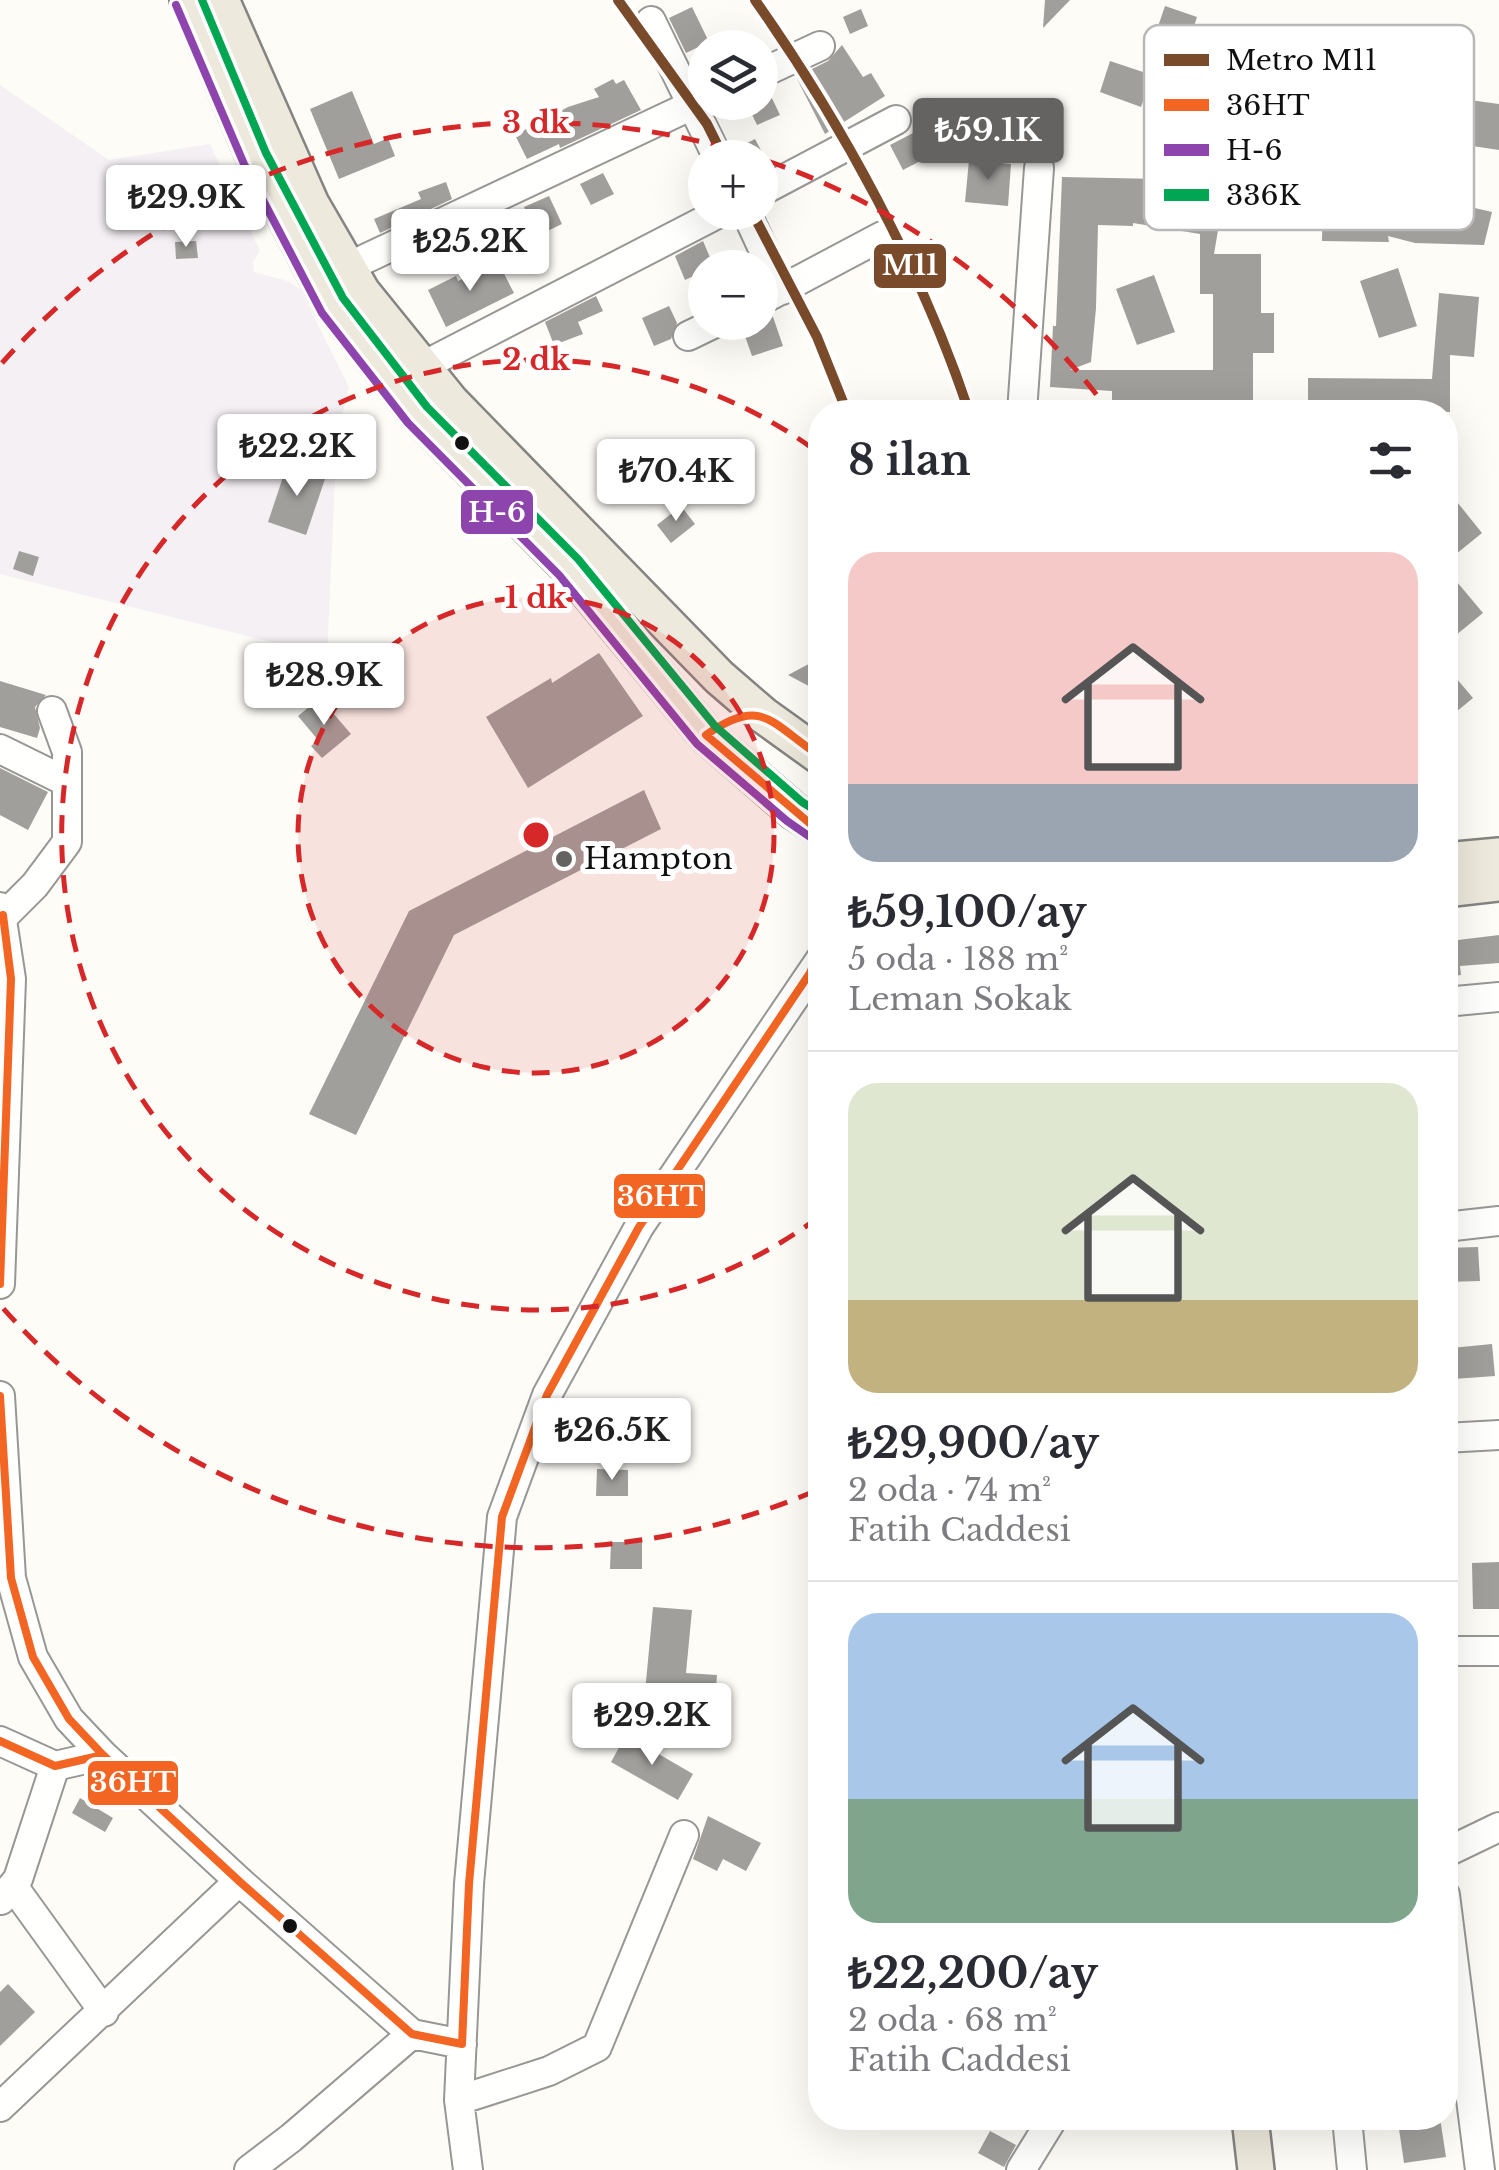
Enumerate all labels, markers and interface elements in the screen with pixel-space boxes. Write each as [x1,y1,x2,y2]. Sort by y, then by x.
legend [1144,25,1474,230]
map controls [688,30,778,340]
button: layers [688,30,778,120]
text: Metro M11 [1226,43,1377,78]
text: 36HT [1226,88,1310,123]
pin: ₺59.1K [907,98,1069,183]
text: 3 dk [502,104,571,141]
text: ₺59.1K [935,110,1041,150]
text: H-6 [1226,133,1283,168]
button: + [688,140,778,230]
pin: ₺29.9K [105,165,267,250]
text: ₺29.9K [128,177,244,217]
text: 336K [1226,178,1302,213]
pin: ₺25.2K [389,209,551,294]
text: ₺25.2K [413,221,527,261]
line badge: M11 [872,242,948,290]
text: M11 [882,248,938,283]
button: − [688,250,778,340]
text: 2 dk [502,341,571,378]
pin: ₺22.2K [216,414,378,499]
text: ₺22.2K [239,426,355,466]
unlabelled marker [452,433,472,453]
icon: filters [1363,433,1418,488]
text: 8 ilan [848,434,971,486]
pin: ₺70.4K [595,439,757,524]
text: ₺70.4K [619,451,733,491]
line badge: H-6 [459,488,535,536]
text: H-6 [468,495,526,530]
text: 1 dk [505,579,568,616]
icon: home [1043,617,1223,797]
pin: ₺28.9K [243,643,405,728]
text: ₺28.9K [266,655,382,695]
centre of rings [518,817,554,853]
place label: Hampton [584,840,733,877]
marker: Hampton [553,848,575,870]
text: ₺59,100/ay [848,886,1086,938]
text: 5 oda · 188 m² [848,939,1068,979]
text: Leman Sokak [848,979,1072,1019]
icon: home [1043,1148,1223,1328]
line badge: 36HT [612,1172,707,1220]
text: 36HT [617,1179,703,1214]
pin: ₺26.5K [531,1398,693,1483]
text: ₺26.5K [555,1410,669,1450]
text: ₺29,900/ay [848,1417,1099,1469]
text: 2 oda · 74 m² [848,1470,1051,1510]
text: Fatih Caddesi [848,1510,1071,1550]
icon: home [1043,1678,1223,1858]
pin: ₺29.2K [571,1683,733,1768]
text: ₺29.2K [594,1695,710,1735]
line badge: 36HT [86,1759,180,1807]
text: 36HT [90,1765,176,1800]
unlabelled marker [280,1916,300,1936]
text: ₺22,200/ay [848,1947,1098,1999]
text: 2 oda · 68 m² [848,2000,1057,2040]
text: Fatih Caddesi [848,2040,1071,2080]

